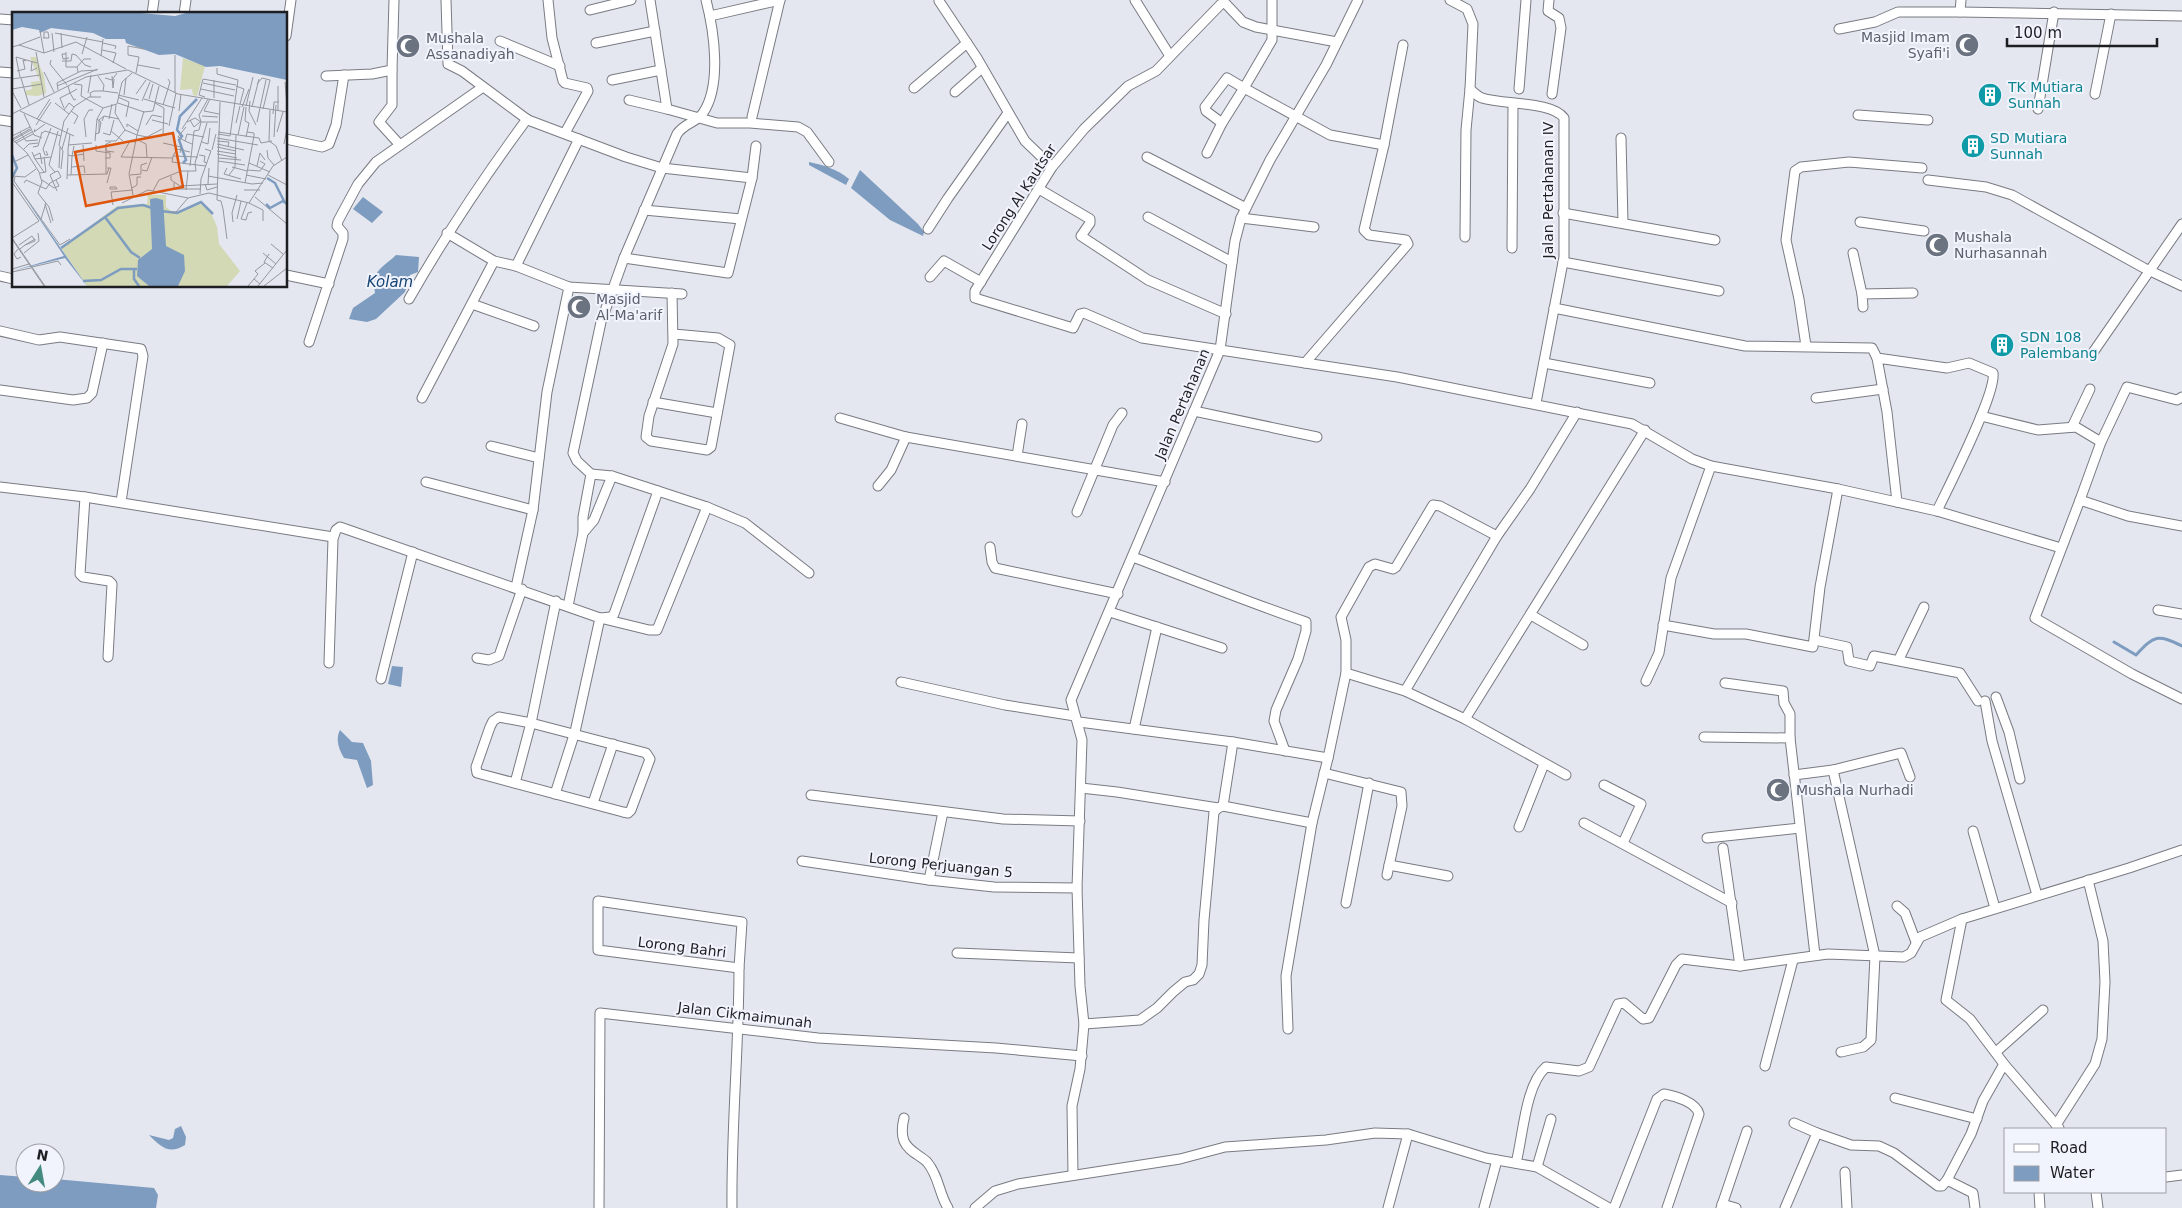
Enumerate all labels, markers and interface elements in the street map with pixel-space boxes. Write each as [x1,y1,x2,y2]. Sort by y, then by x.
inset map [12,12,288,288]
scale bar [2007,15,2157,47]
text: 100 m [2014,24,2062,42]
place label: Masjid Imam Syafi'i [1861,29,1950,61]
place label: Mushala Assanadiyah [426,30,515,62]
mosque icon: Masjid Imam Syafi'i [1954,32,1980,58]
mosque icon: Mushala Assanadiyah [395,33,421,59]
place label: TK Mutiara Sunnah [2007,79,2083,111]
building icon: TK Mutiara Sunnah [1977,82,2003,108]
street label: Jalan Pertahanan IV [1540,121,1556,259]
place label: SD Mutiara Sunnah [1990,130,2067,162]
building icon: SD Mutiara Sunnah [1960,133,1986,159]
street label: Lorong Al Kautsar [979,141,1060,253]
place label: Mushala Nurhasannah [1954,229,2047,261]
mosque icon: Mushala Nurhasannah [1924,232,1950,258]
water label: Kolam [367,273,413,291]
place label: Masjid Al-Ma'arif [596,291,663,323]
mosque icon: Masjid Al-Ma'arif [566,294,592,320]
place label: SDN 108 Palembang [2020,329,2098,361]
building icon: SDN 108 Palembang [1989,332,2015,358]
street label: Jalan Pertahanan [1151,346,1213,463]
mosque icon: Mushala Nurhadi [1765,777,1791,803]
place label: Mushala Nurhadi [1796,782,1914,798]
street label: Lorong Perjuangan 5 [868,849,1014,881]
street label: Lorong Bahri [637,934,727,960]
street label: Jalan Cikmaimunah [676,999,813,1031]
legend [2004,1128,2167,1193]
text: Road [2050,1139,2088,1157]
north arrow [15,1143,65,1193]
text: N [35,1146,50,1164]
text: Water [2050,1164,2095,1182]

